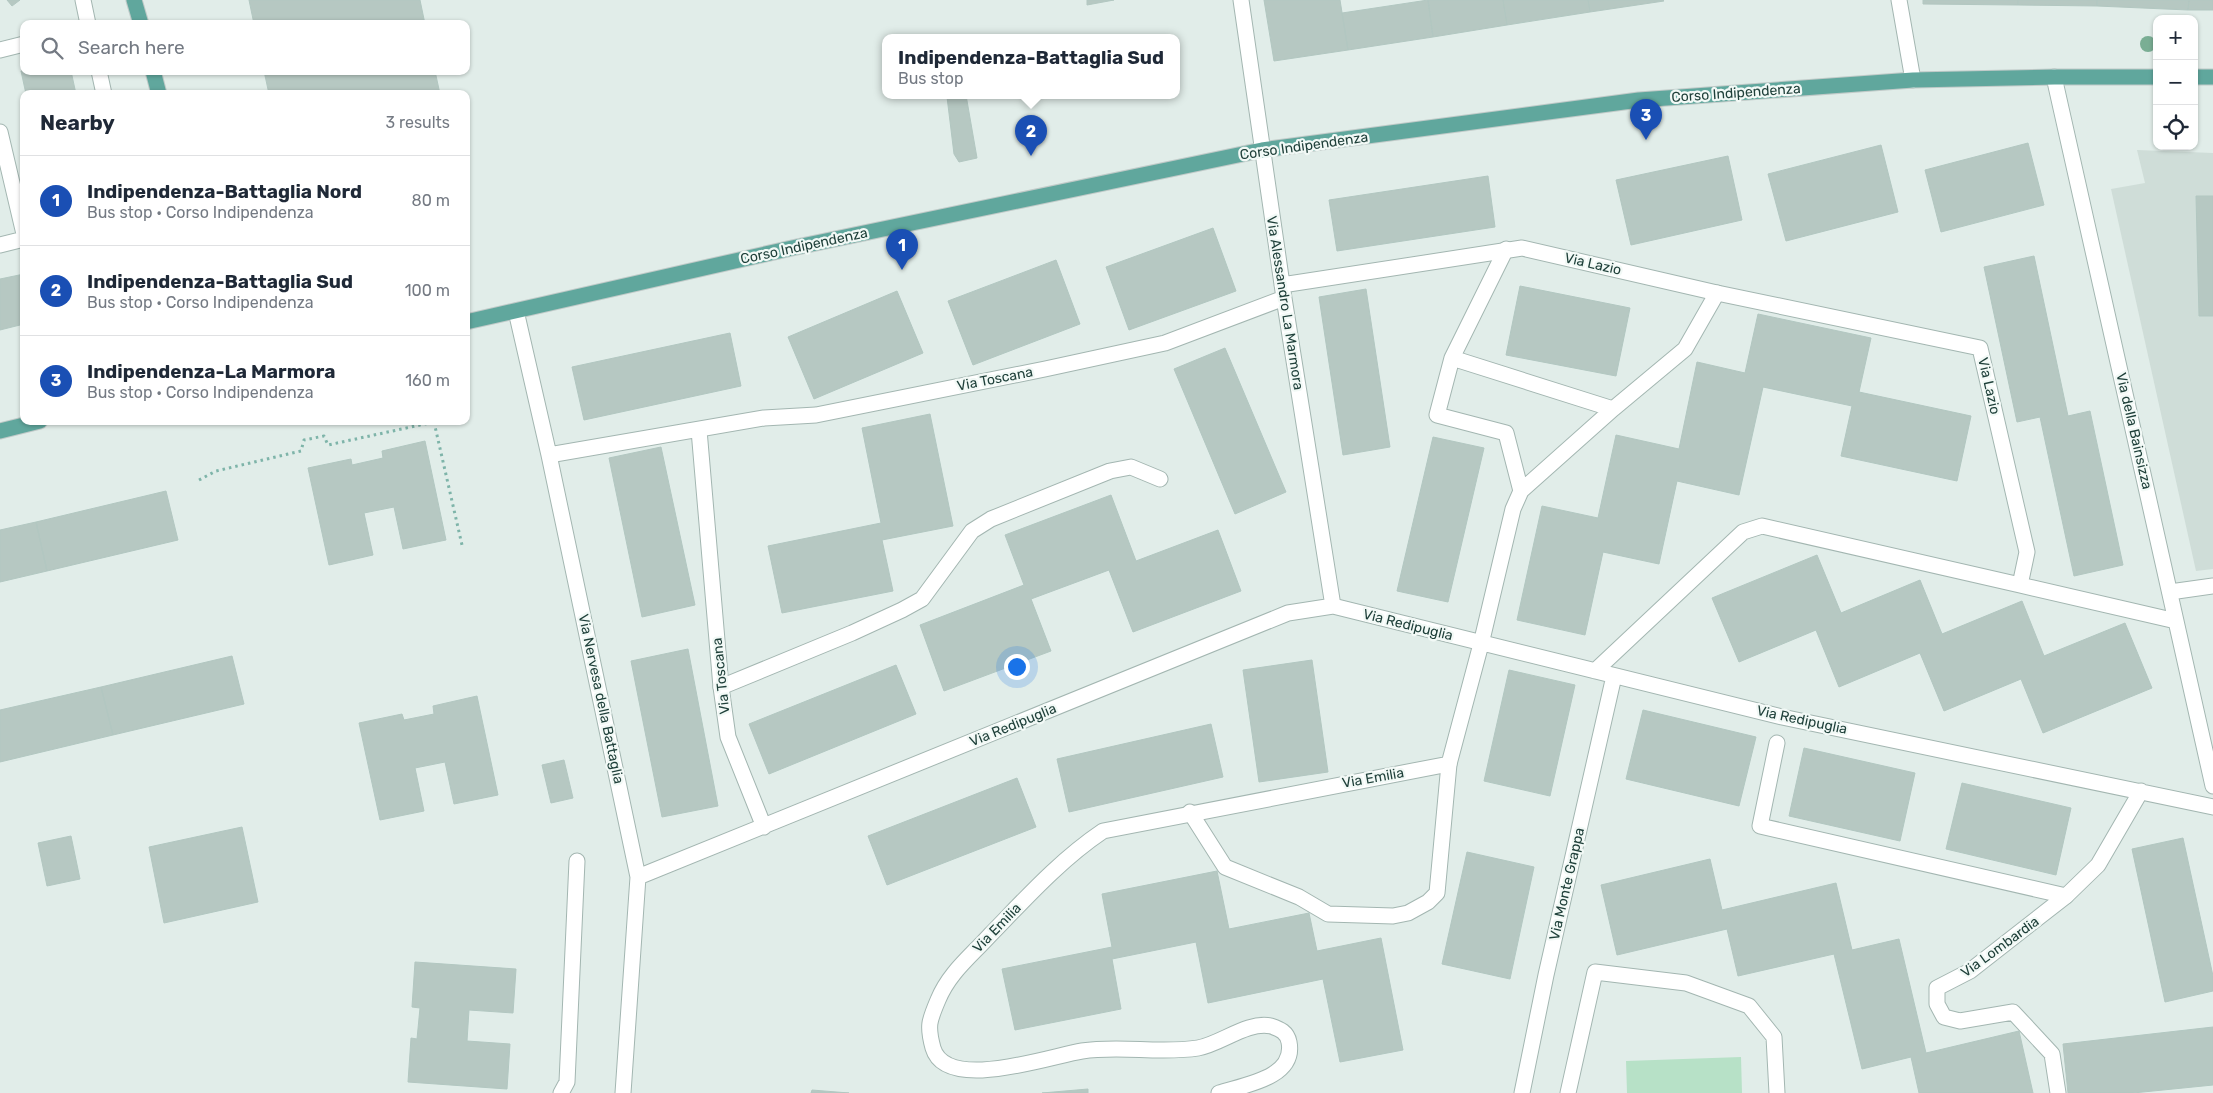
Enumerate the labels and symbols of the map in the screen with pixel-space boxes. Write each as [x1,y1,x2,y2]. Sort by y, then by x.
street label: Corso Indipendenza [1671,80,1801,106]
pin: 3 [1630,99,1662,140]
pin: 2 [1015,115,1047,156]
street label: Corso Indipendenza [1239,129,1369,163]
street label: Via Alessandro La Marmora [1263,215,1307,391]
street label: Corso Indipendenza [739,224,869,268]
pin: 1 [886,229,918,270]
street label: Via Lazio [1563,249,1623,279]
street label: Via Lazio [1974,356,2004,416]
street label: Via Toscana [956,363,1034,395]
street label: Via della Bainsizza [2112,371,2156,491]
street label: Via Redipuglia [1361,606,1455,644]
street label: Via Nervesa della Battaglia [575,613,627,785]
street label: Via Toscana [709,637,733,715]
your location [1004,654,1030,680]
street label: Via Redipuglia [967,700,1059,750]
street label: Via Redipuglia [1755,702,1849,738]
street label: Via Emilia [1341,764,1405,792]
street label: Via Monte Grappa [1546,826,1588,942]
street label: Via Emilia [969,900,1025,956]
street label: Via Lombardia [1958,913,2042,981]

